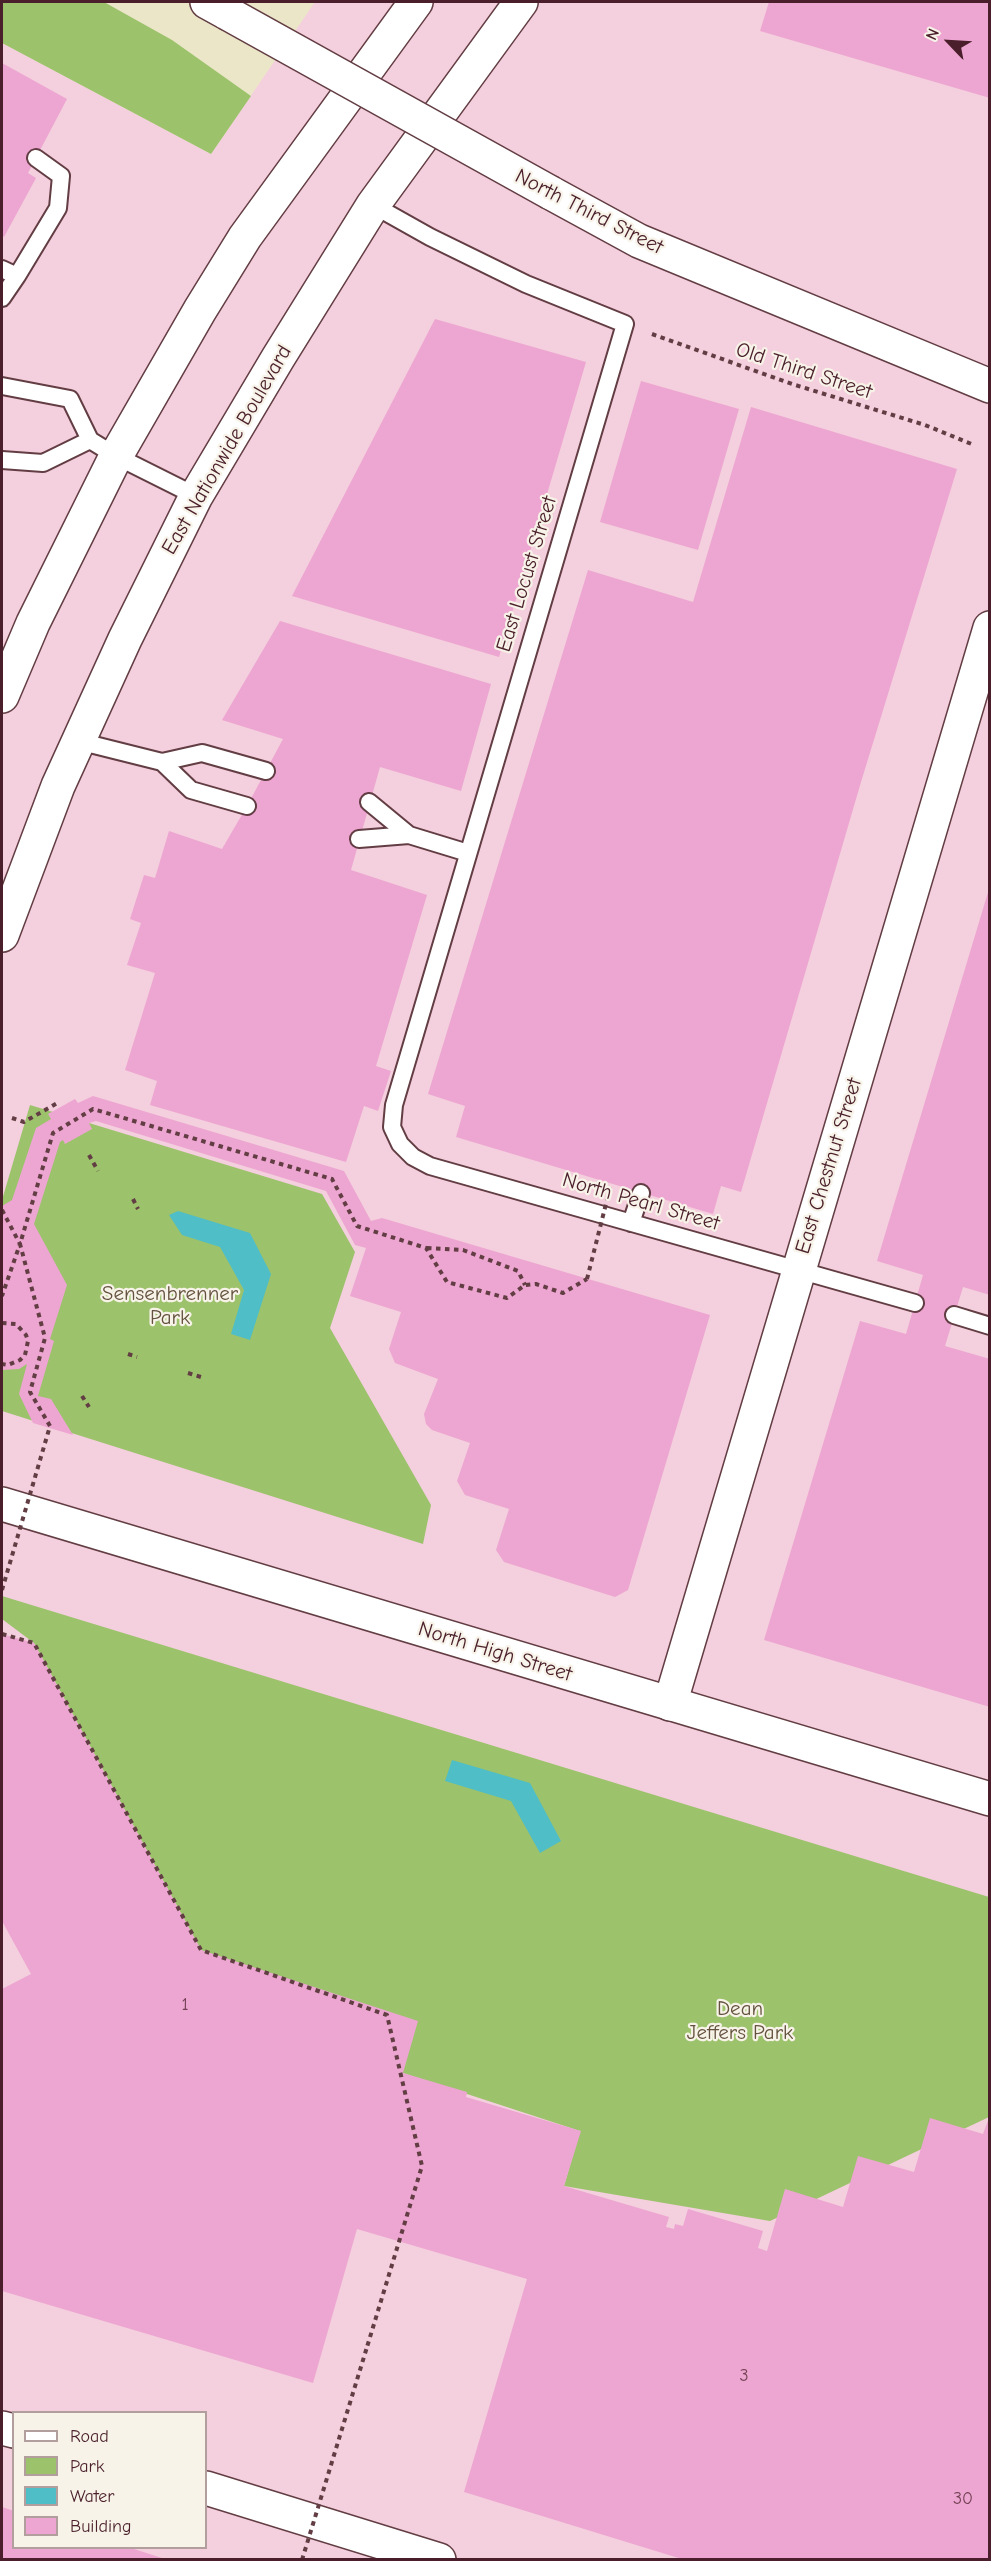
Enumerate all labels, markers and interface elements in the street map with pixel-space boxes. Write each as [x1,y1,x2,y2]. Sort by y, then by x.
north arrow [919,12,979,72]
text: N [922,26,943,43]
street label: North Third Street [511,164,667,260]
street label: Old Third Street [733,337,875,405]
street label: East Nationwide Boulevard [157,341,297,559]
street label: East Locust Street [491,493,563,655]
street label: East Chestnut Street [790,1075,868,1257]
street label: North Pearl Street [560,1168,722,1236]
park label: Sensenbrenner Park [102,1281,238,1331]
street label: North High Street [415,1617,575,1687]
house number: 1 [181,1994,189,2016]
park label: Dean Jeffers Park [687,1996,793,2046]
house number: 3 [739,2365,749,2387]
legend [12,2411,207,2549]
text: Road [70,2426,109,2447]
text: Park [70,2456,104,2477]
text: Water [70,2486,114,2507]
house number: 30 [953,2488,973,2510]
text: Building [70,2516,132,2537]

